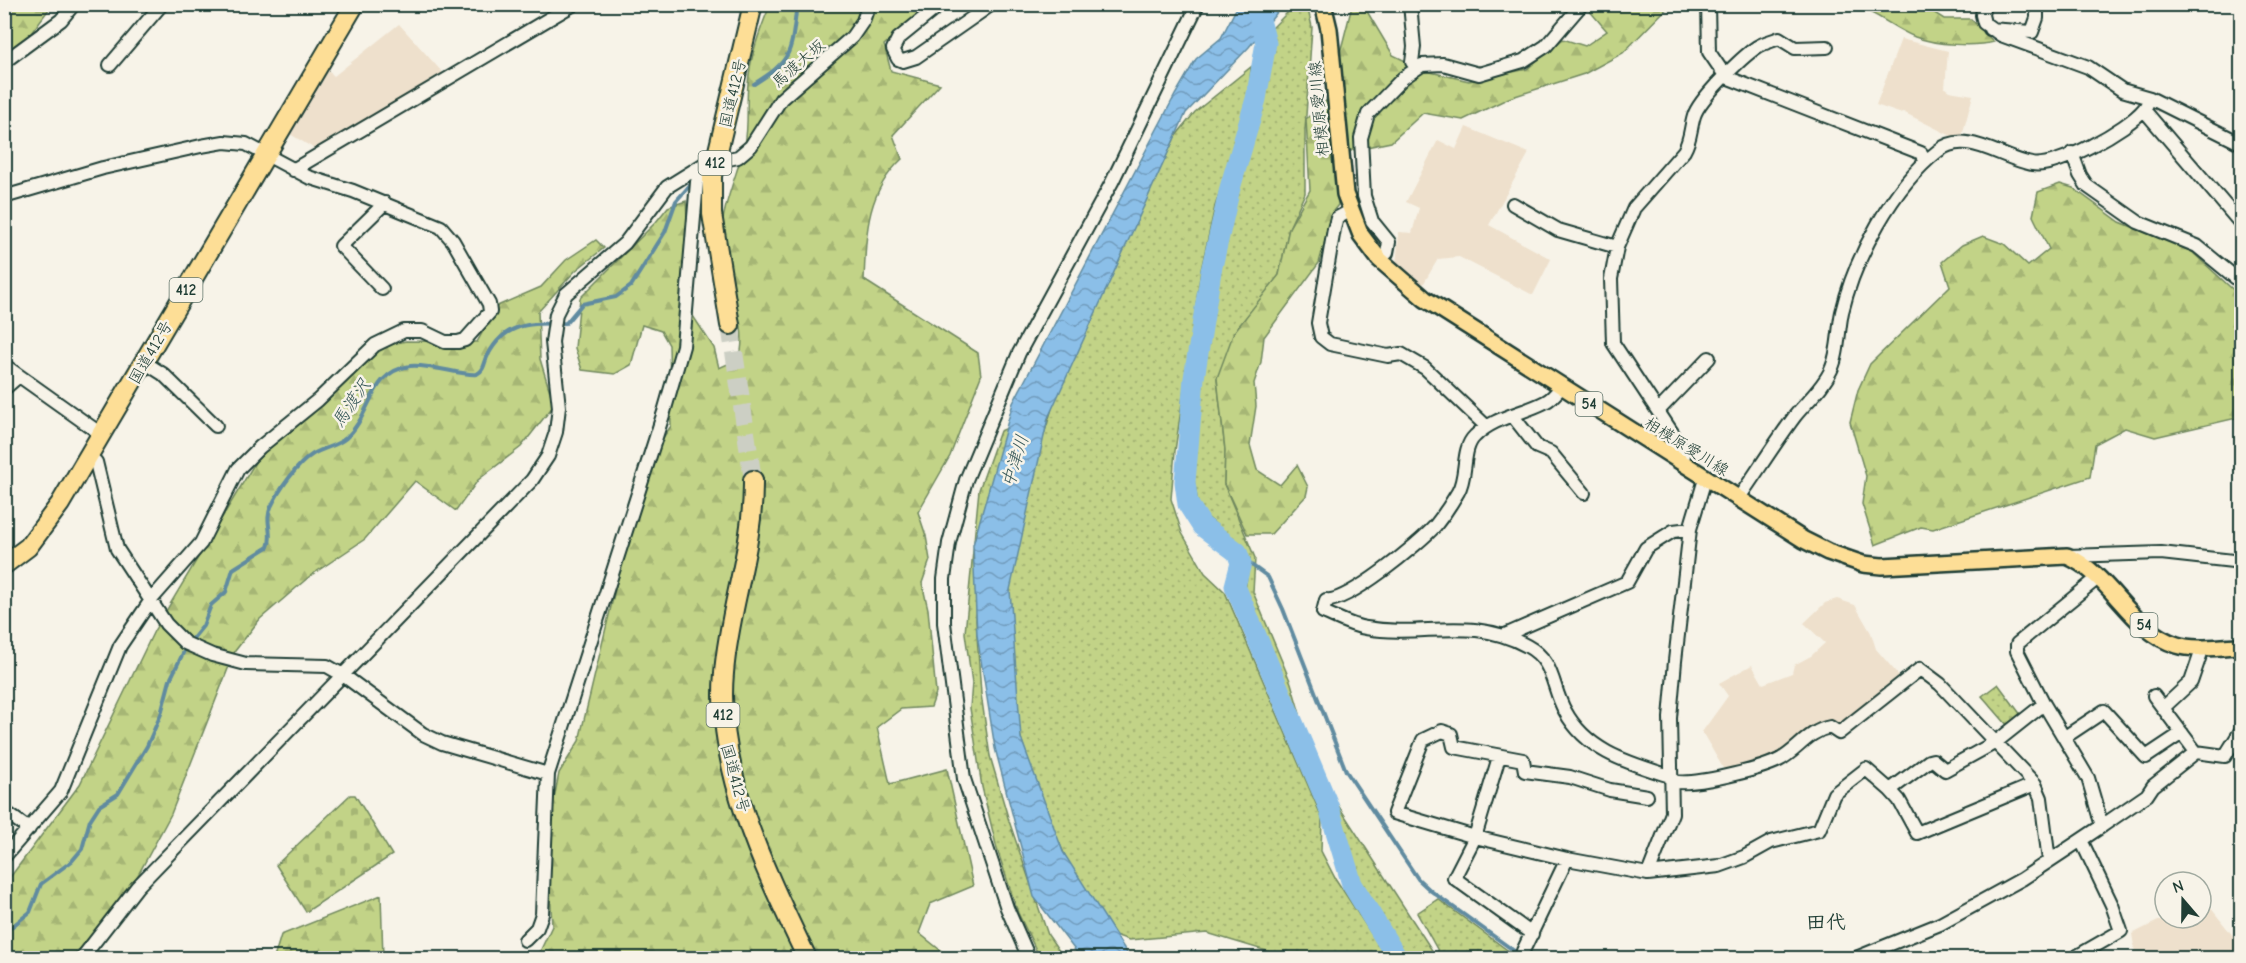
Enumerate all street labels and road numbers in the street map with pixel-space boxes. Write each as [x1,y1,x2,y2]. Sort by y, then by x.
street label: 馬渡大坂 [769,36,829,92]
street label: 国道412号 [716,57,750,130]
street label: 相模原愛川線 [1306,60,1332,158]
road number: 412 [698,151,732,175]
road number: 412 [170,278,202,302]
street label: 国道412号 [125,317,176,388]
road number: 54 [1576,392,1602,416]
street label: 相模原愛川線 [1641,414,1732,480]
road number: 54 [2130,613,2158,637]
road number: 412 [706,703,740,727]
street label: 国道412号 [717,742,753,815]

